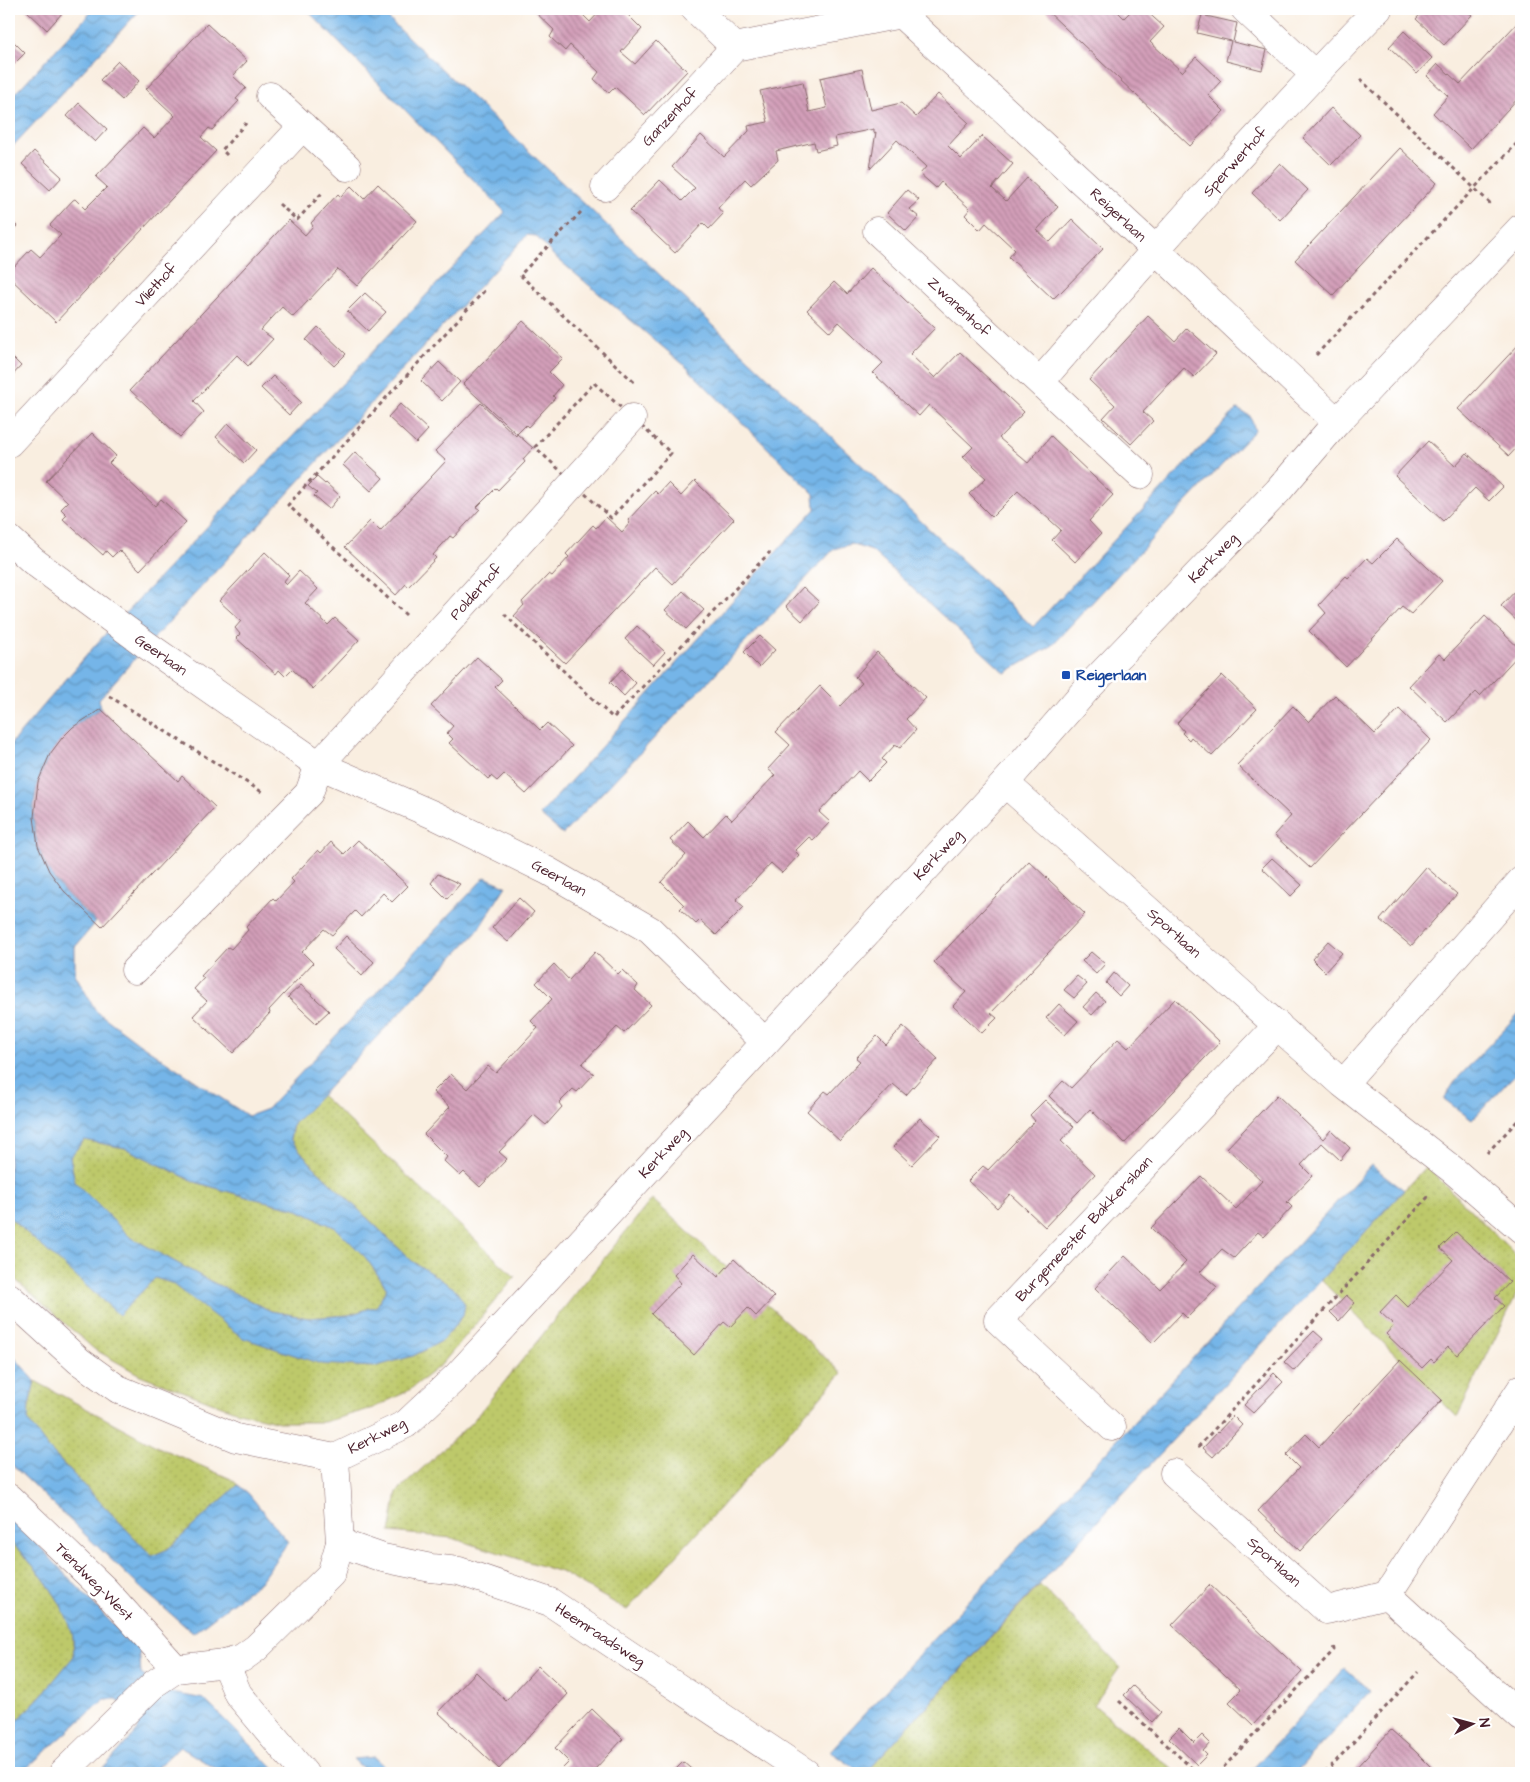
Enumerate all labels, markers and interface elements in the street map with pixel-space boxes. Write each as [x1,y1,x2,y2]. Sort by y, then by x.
street label: Ganzenhof [637,83,703,151]
street label: Sperwerhof [1198,122,1272,202]
street label: Reigerlaan [1084,183,1151,248]
street label: Vliethof [130,258,182,312]
street label: Zwanenhof [923,272,995,342]
street label: Kerkweg [1184,528,1243,589]
street label: Polderhof [445,559,507,625]
street label: Geerlaan [130,629,192,681]
place label: Reigerlaan [1076,665,1147,688]
marker: Reigerlaan [1060,669,1072,681]
street label: Kerkweg [909,825,968,886]
street label: Geerlaan [528,854,591,902]
street label: Sportlaan [1142,903,1206,963]
street label: Kerkweg [634,1123,693,1184]
street label: Burgemeester Bakkerslaan [1011,1151,1158,1307]
street label: Kerkweg [344,1412,410,1460]
street label: Sportlaan [1242,1532,1306,1592]
street label: Tiendweg-West [49,1538,138,1627]
street label: Heemraadsweg [550,1598,649,1673]
north arrow [1448,1700,1498,1750]
text: N [1474,1717,1494,1728]

